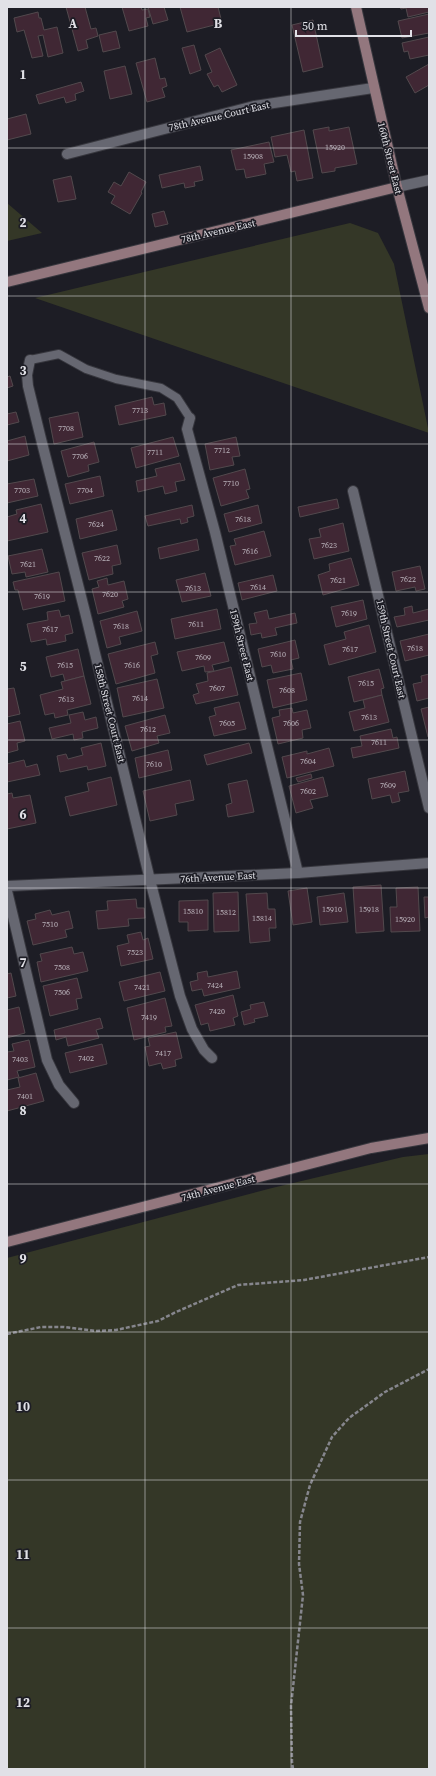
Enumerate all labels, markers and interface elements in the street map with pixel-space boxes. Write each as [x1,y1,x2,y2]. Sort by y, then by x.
scale bar [296,12,411,38]
text: A [69,15,78,32]
text: B [214,15,223,32]
text: 50 m [302,18,328,34]
text: 1 [19,66,27,83]
street label: 78th Avenue Court East [167,98,271,134]
street label: 160th Street East [375,121,405,196]
house number: 15920 [325,142,345,153]
house number: 15908 [243,151,263,162]
text: 2 [19,214,27,231]
street label: 78th Avenue East [180,216,257,246]
text: 3 [19,362,27,379]
house number: 7713 [132,405,148,416]
house number: 7708 [58,423,74,434]
house number: 7712 [214,445,230,456]
house number: 7711 [147,447,163,458]
house number: 7706 [72,451,88,462]
house number: 7710 [223,478,239,489]
house number: 7703 [14,485,30,496]
house number: 7704 [77,485,93,496]
text: 4 [19,510,27,527]
house number: 7618 [235,514,251,525]
house number: 7624 [88,519,104,530]
house number: 7623 [321,540,337,551]
house number: 7616 [242,546,258,557]
house number: 7622 [94,553,110,564]
house number: 7621 [20,559,36,570]
house number: 7622 [400,574,416,585]
house number: 7621 [330,575,346,586]
house number: 7614 [250,582,266,593]
house number: 7613 [185,583,201,594]
house number: 7620 [102,589,118,600]
house number: 7619 [34,591,50,602]
street label: 159th Street Court East [373,598,409,700]
street label: 159th Street East [227,608,257,683]
house number: 7619 [341,608,357,619]
house number: 7611 [188,619,204,630]
house number: 7618 [113,621,129,632]
house number: 7617 [42,624,58,635]
house number: 7618 [407,643,423,654]
house number: 7617 [342,644,358,655]
house number: 7610 [270,649,286,660]
house number: 7609 [195,652,211,663]
text: 5 [19,658,27,675]
house number: 7615 [57,660,73,671]
house number: 7616 [124,660,140,671]
street label: 158th Street Court East [91,662,129,764]
house number: 7615 [358,678,374,689]
house number: 7607 [209,683,225,694]
house number: 7608 [279,685,295,696]
house number: 7614 [132,693,148,704]
house number: 7613 [58,694,74,705]
house number: 7613 [361,712,377,723]
house number: 7605 [219,718,235,729]
house number: 7606 [283,718,299,729]
house number: 7612 [140,724,156,735]
house number: 7611 [371,737,387,748]
house number: 7604 [300,756,316,767]
house number: 7610 [146,759,162,770]
house number: 7609 [380,780,396,791]
house number: 7602 [300,786,316,797]
text: 6 [19,806,27,823]
street label: 76th Avenue East [180,868,257,885]
house number: 15910 [322,904,342,915]
house number: 15918 [359,904,379,915]
house number: 15810 [183,906,203,917]
house number: 15812 [216,907,236,918]
house number: 15814 [252,913,272,924]
house number: 15920 [395,914,415,925]
house number: 7510 [42,919,58,930]
house number: 7523 [127,947,143,958]
text: 7 [19,954,27,971]
house number: 7508 [54,962,70,973]
house number: 7424 [207,980,223,991]
house number: 7421 [134,982,150,993]
house number: 7506 [54,987,70,998]
house number: 7420 [209,1006,225,1017]
house number: 7419 [141,1012,157,1023]
house number: 7417 [155,1048,171,1059]
house number: 7402 [78,1053,94,1064]
house number: 7403 [12,1054,28,1065]
house number: 7401 [17,1091,33,1102]
text: 8 [19,1102,27,1119]
street label: 74th Avenue East [180,1172,257,1204]
text: 9 [19,1250,27,1267]
text: 10 [16,1398,30,1415]
text: 11 [16,1546,30,1563]
text: 12 [16,1694,30,1711]

